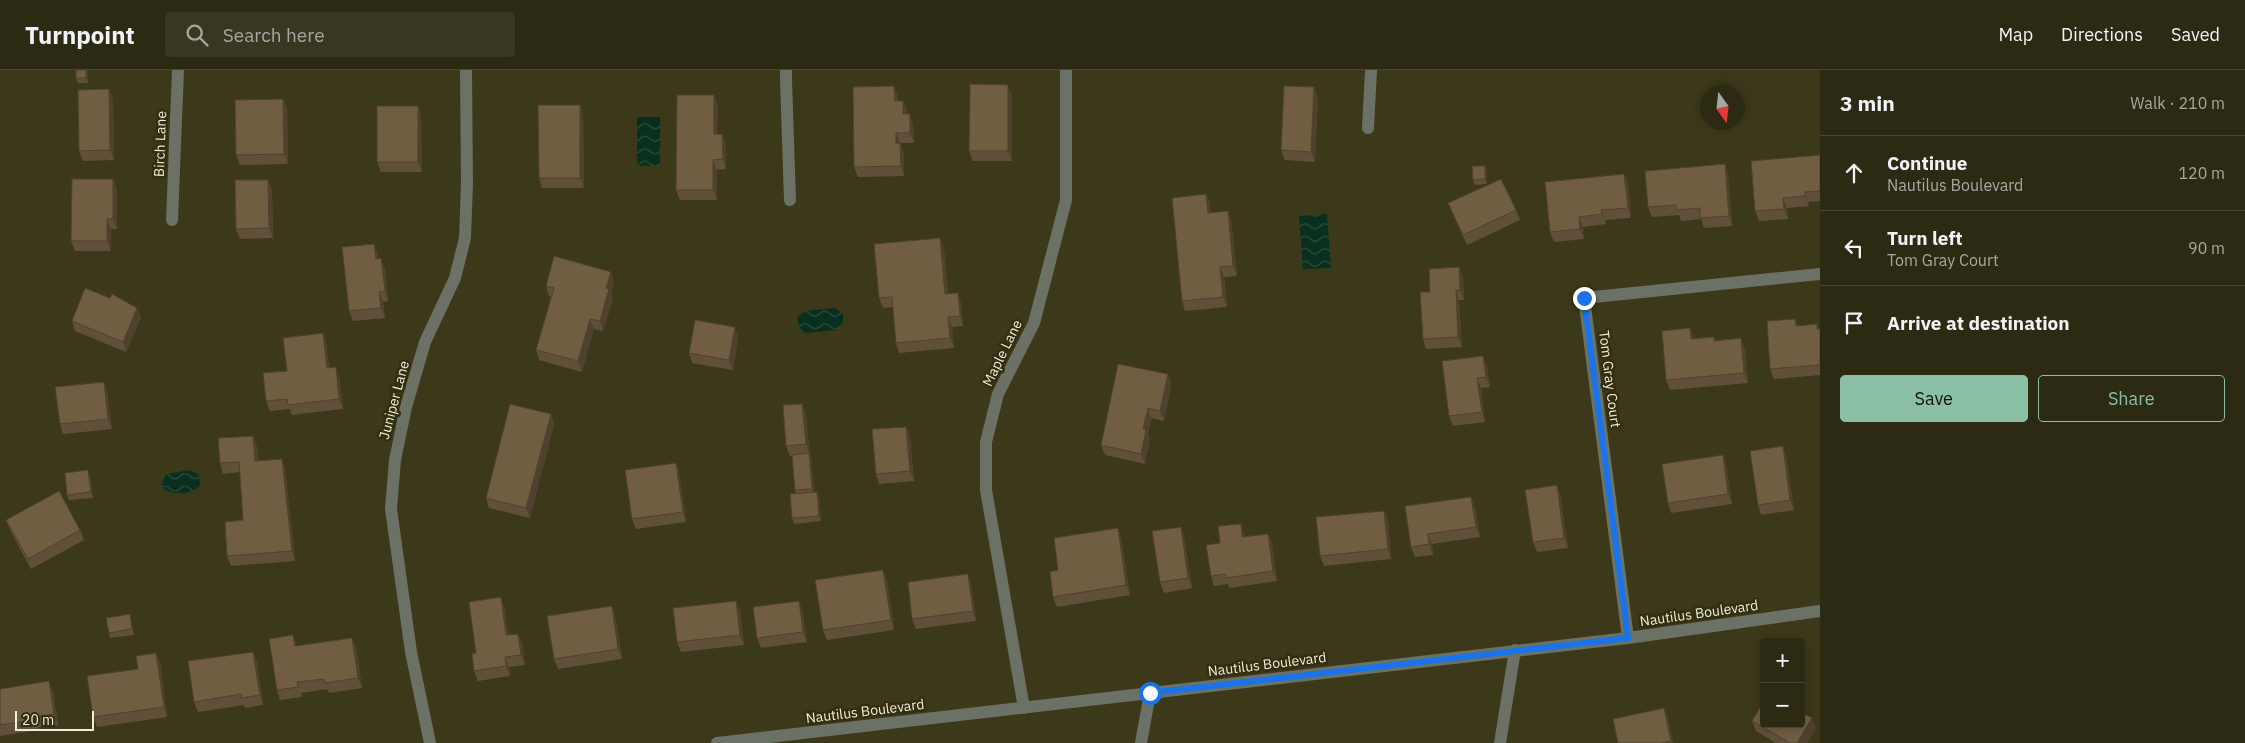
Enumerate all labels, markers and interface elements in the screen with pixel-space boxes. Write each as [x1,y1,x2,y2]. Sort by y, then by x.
search box [165,12,515,57]
text: Turnpoint [25,19,135,51]
icon: search [183,21,211,49]
text: Search here [223,23,325,47]
text: Map [1998,23,2033,46]
text: Directions [2061,23,2143,46]
text: Saved [2171,23,2220,46]
north arrow [1700,85,1745,130]
text: 3 min [1840,89,1895,117]
text: Walk · 210 m [2130,93,2225,113]
street label: Birch Lane [150,110,170,177]
text: Continue [1887,151,1967,175]
icon: ahead [1840,159,1868,187]
text: 120 m [2178,163,2225,183]
text: Nautilus Boulevard [1887,175,2023,195]
text: Turn left [1887,226,1963,250]
icon: left [1840,234,1868,262]
text: 90 m [2188,238,2225,258]
text: Tom Gray Court [1887,250,1999,270]
route end [1573,287,1596,310]
icon: arrive [1840,309,1868,337]
text: Arrive at destination [1887,311,2070,335]
street label: Maple Lane [978,316,1026,389]
street label: Tom Gray Court [1595,329,1625,429]
street label: Juniper Lane [375,358,413,441]
button: Save [1840,375,2028,422]
button: Share [2038,375,2225,422]
street label: Nautilus Boulevard [1639,596,1759,630]
map controls [1760,638,1805,728]
button: + [1760,638,1805,683]
street label: Nautilus Boulevard [1207,648,1327,680]
route start [1139,682,1162,705]
button: − [1760,683,1805,728]
street label: Nautilus Boulevard [805,695,925,727]
scale bar [15,708,94,731]
text: 20 m [22,711,54,729]

